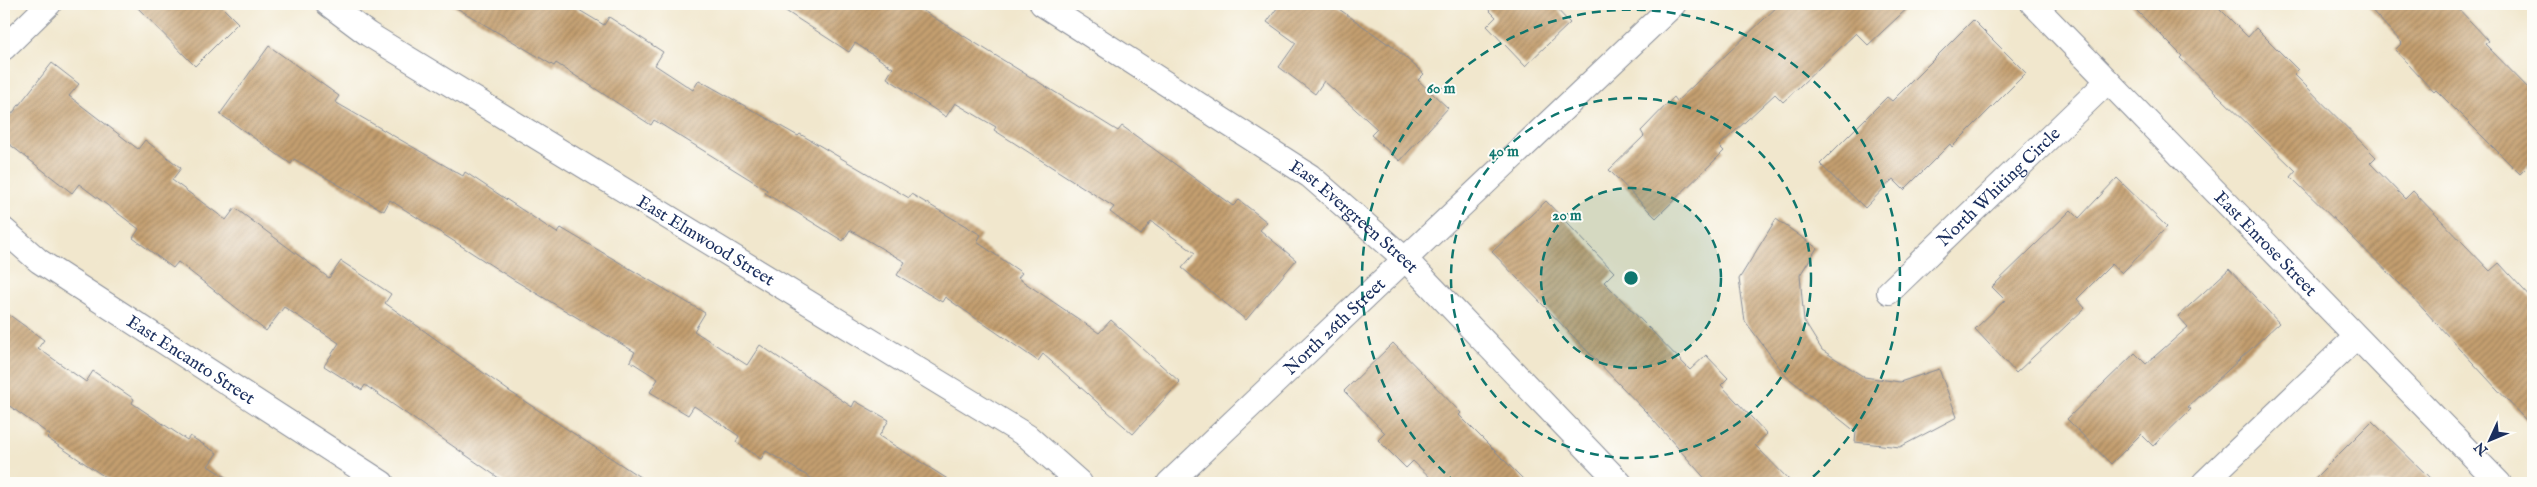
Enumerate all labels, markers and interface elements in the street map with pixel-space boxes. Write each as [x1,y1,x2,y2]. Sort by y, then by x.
text: 60 m [1427,79,1456,98]
street label: North Whiting Circle [1933,123,2066,252]
text: 40 m [1489,142,1519,161]
street label: East Evergreen Street [1285,156,1423,279]
street label: East Enrose Street [2208,187,2321,302]
street label: East Elmwood Street [632,191,778,292]
text: 20 m [1552,206,1582,225]
centre of rings [1622,269,1640,287]
street label: North 26th Street [1280,274,1391,381]
street label: East Encanto Street [122,311,259,411]
north arrow [2464,414,2514,464]
text: N [2471,438,2493,460]

